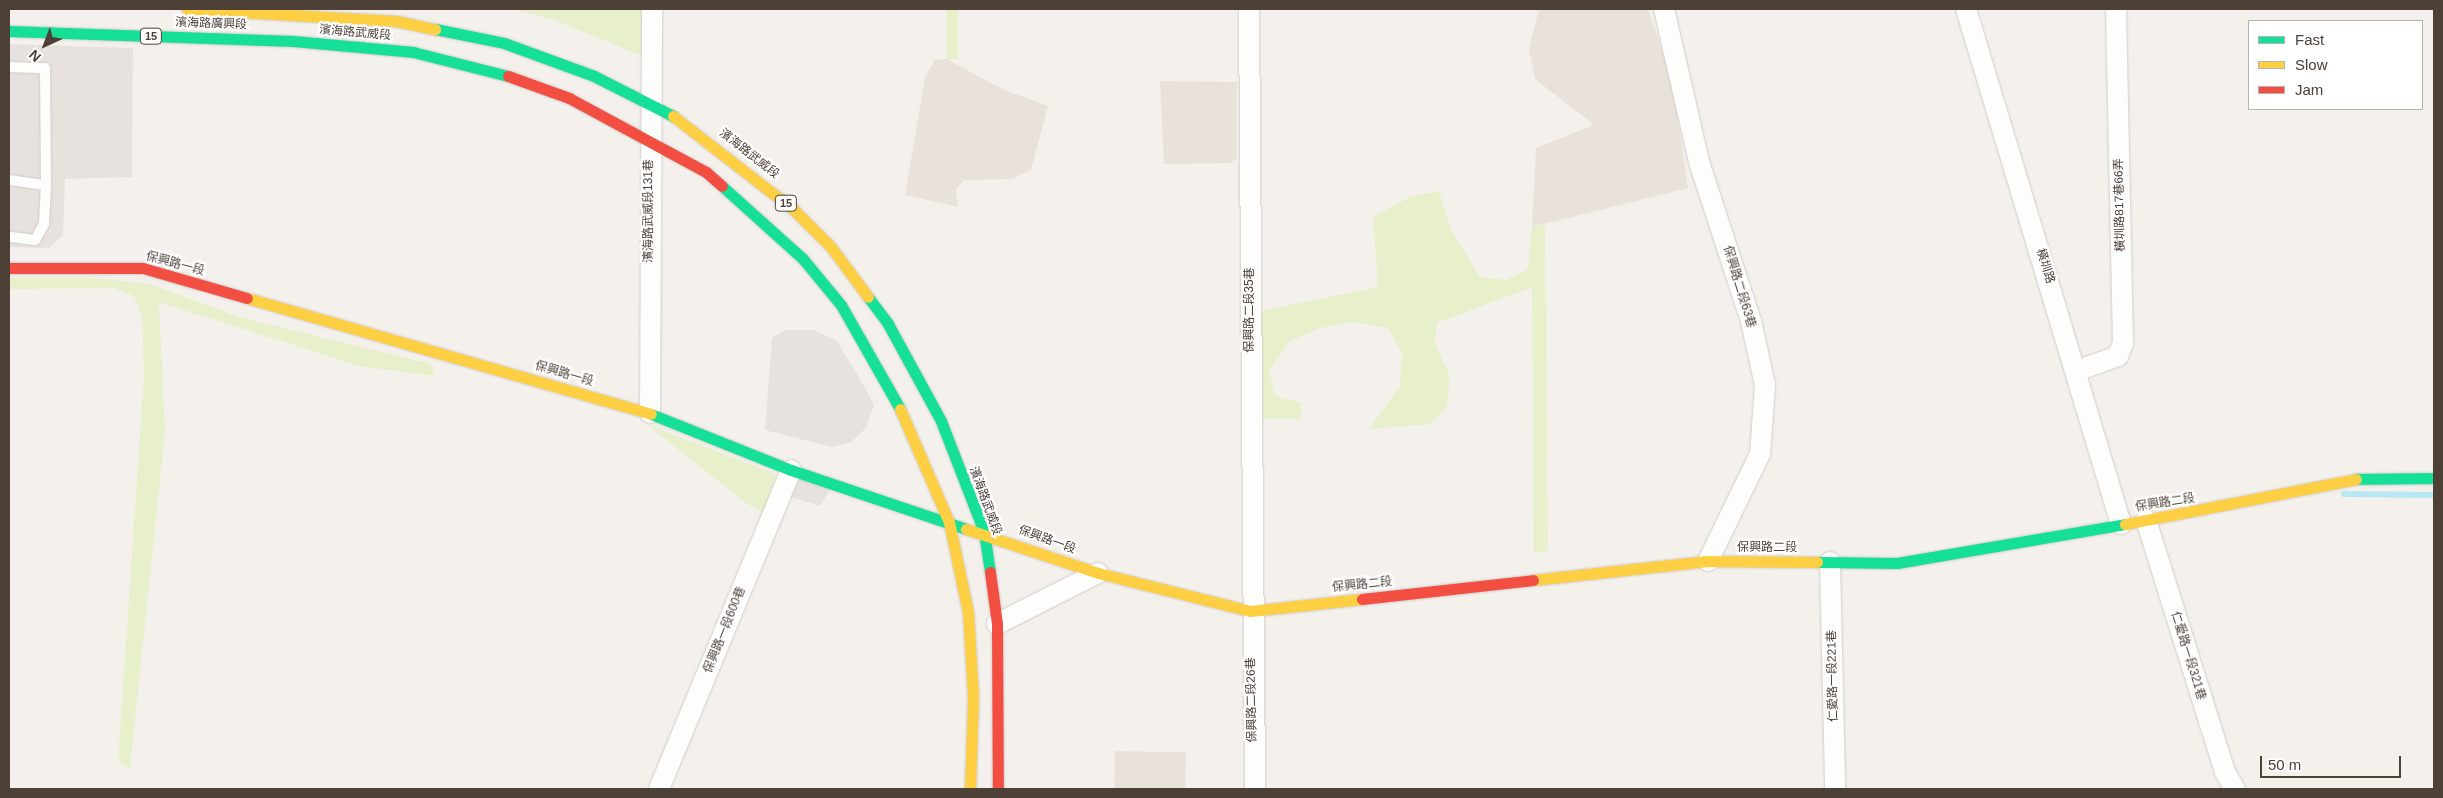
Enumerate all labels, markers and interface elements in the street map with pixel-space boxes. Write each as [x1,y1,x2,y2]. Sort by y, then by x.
street label: 濱海路廣興段 [175,16,247,32]
north arrow [20,20,70,70]
legend [2248,20,2423,110]
street label: 濱海路武威段 [319,23,391,43]
road number: 15 [140,28,162,44]
text: Fast [2295,31,2324,48]
text: N [26,47,44,65]
text: Slow [2295,56,2328,73]
text: Jam [2295,81,2323,98]
street label: 濱海路武威段 [716,126,782,182]
street label: 橫圳路817巷66弄 [2112,158,2128,252]
street label: 濱海路武威段131巷 [642,159,656,263]
road number: 15 [775,194,797,212]
street label: 保興路二段63巷 [1720,244,1758,330]
street label: 橫圳路 [2033,247,2057,285]
street label: 保興路一段 [144,249,206,279]
street label: 保興路二段35巷 [1243,267,1257,353]
street label: 保興路一段 [533,359,595,389]
street label: 濱海路武威段 [966,465,1004,537]
street label: 保興路二段 [2134,491,2196,515]
street label: 保興路一段 [1016,523,1078,557]
street label: 保興路二段 [1737,541,1797,555]
street label: 保興路二段 [1331,575,1393,595]
street label: 保興路一段600巷 [701,585,749,675]
street label: 仁愛路一段321巷 [2168,610,2208,702]
street label: 仁愛路一段221巷 [1825,630,1841,722]
street label: 保興路二段26巷 [1244,657,1260,743]
scale bar [2263,746,2404,778]
text: 50 m [2268,756,2301,773]

